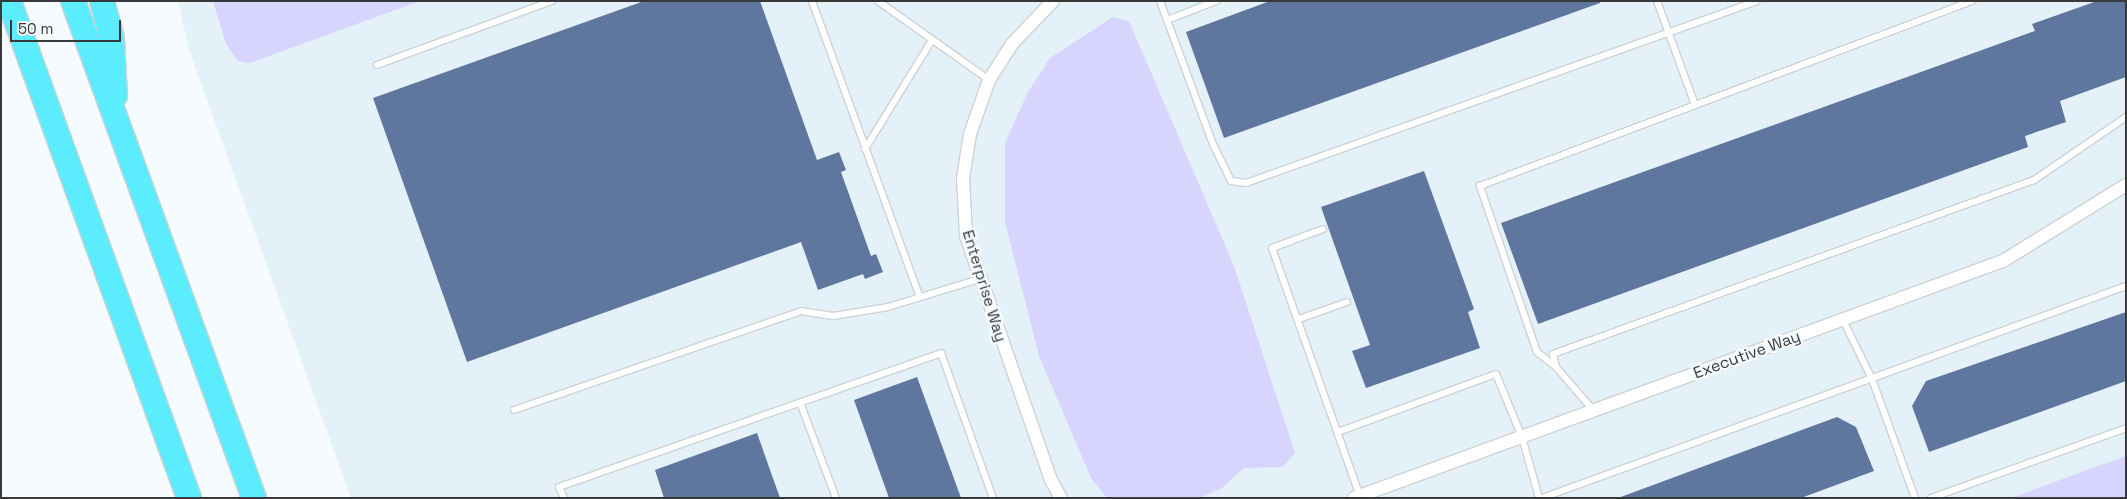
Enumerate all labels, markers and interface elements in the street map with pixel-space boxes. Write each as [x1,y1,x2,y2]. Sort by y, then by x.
scale bar [12,10,124,42]
text: 50 m [18,19,53,38]
street label: Enterprise Way [958,228,1010,344]
street label: Executive Way [1691,327,1803,383]

